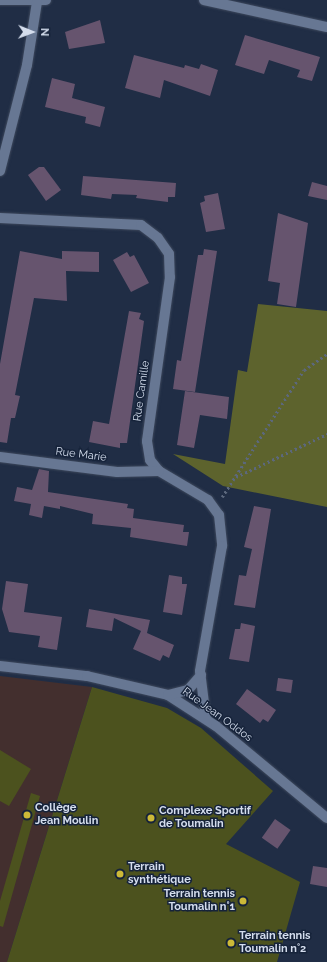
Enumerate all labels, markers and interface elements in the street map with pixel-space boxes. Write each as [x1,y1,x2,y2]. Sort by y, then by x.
north arrow [12,12,52,52]
text: N [38,28,51,37]
street label: Rue Camille [131,360,153,422]
street label: Rue Marie [55,445,107,465]
street label: Rue Jean Oddos [179,685,255,745]
place label: Collège Jean Moulin [35,802,98,828]
place label: Complexe Sportif de Toumalin [159,805,251,831]
marker: Collège Jean Moulin [22,810,32,820]
marker: Complexe Sportif de Toumalin [146,813,156,823]
place label: Terrain synthétique [128,861,191,887]
marker: Terrain synthétique [115,869,125,879]
place label: Terrain tennis Toumalin n°1 [164,888,235,914]
marker: Terrain tennis Toumalin n°1 [238,896,248,906]
place label: Terrain tennis Toumalin n°2 [239,930,310,956]
marker: Terrain tennis Toumalin n°2 [226,938,236,948]

